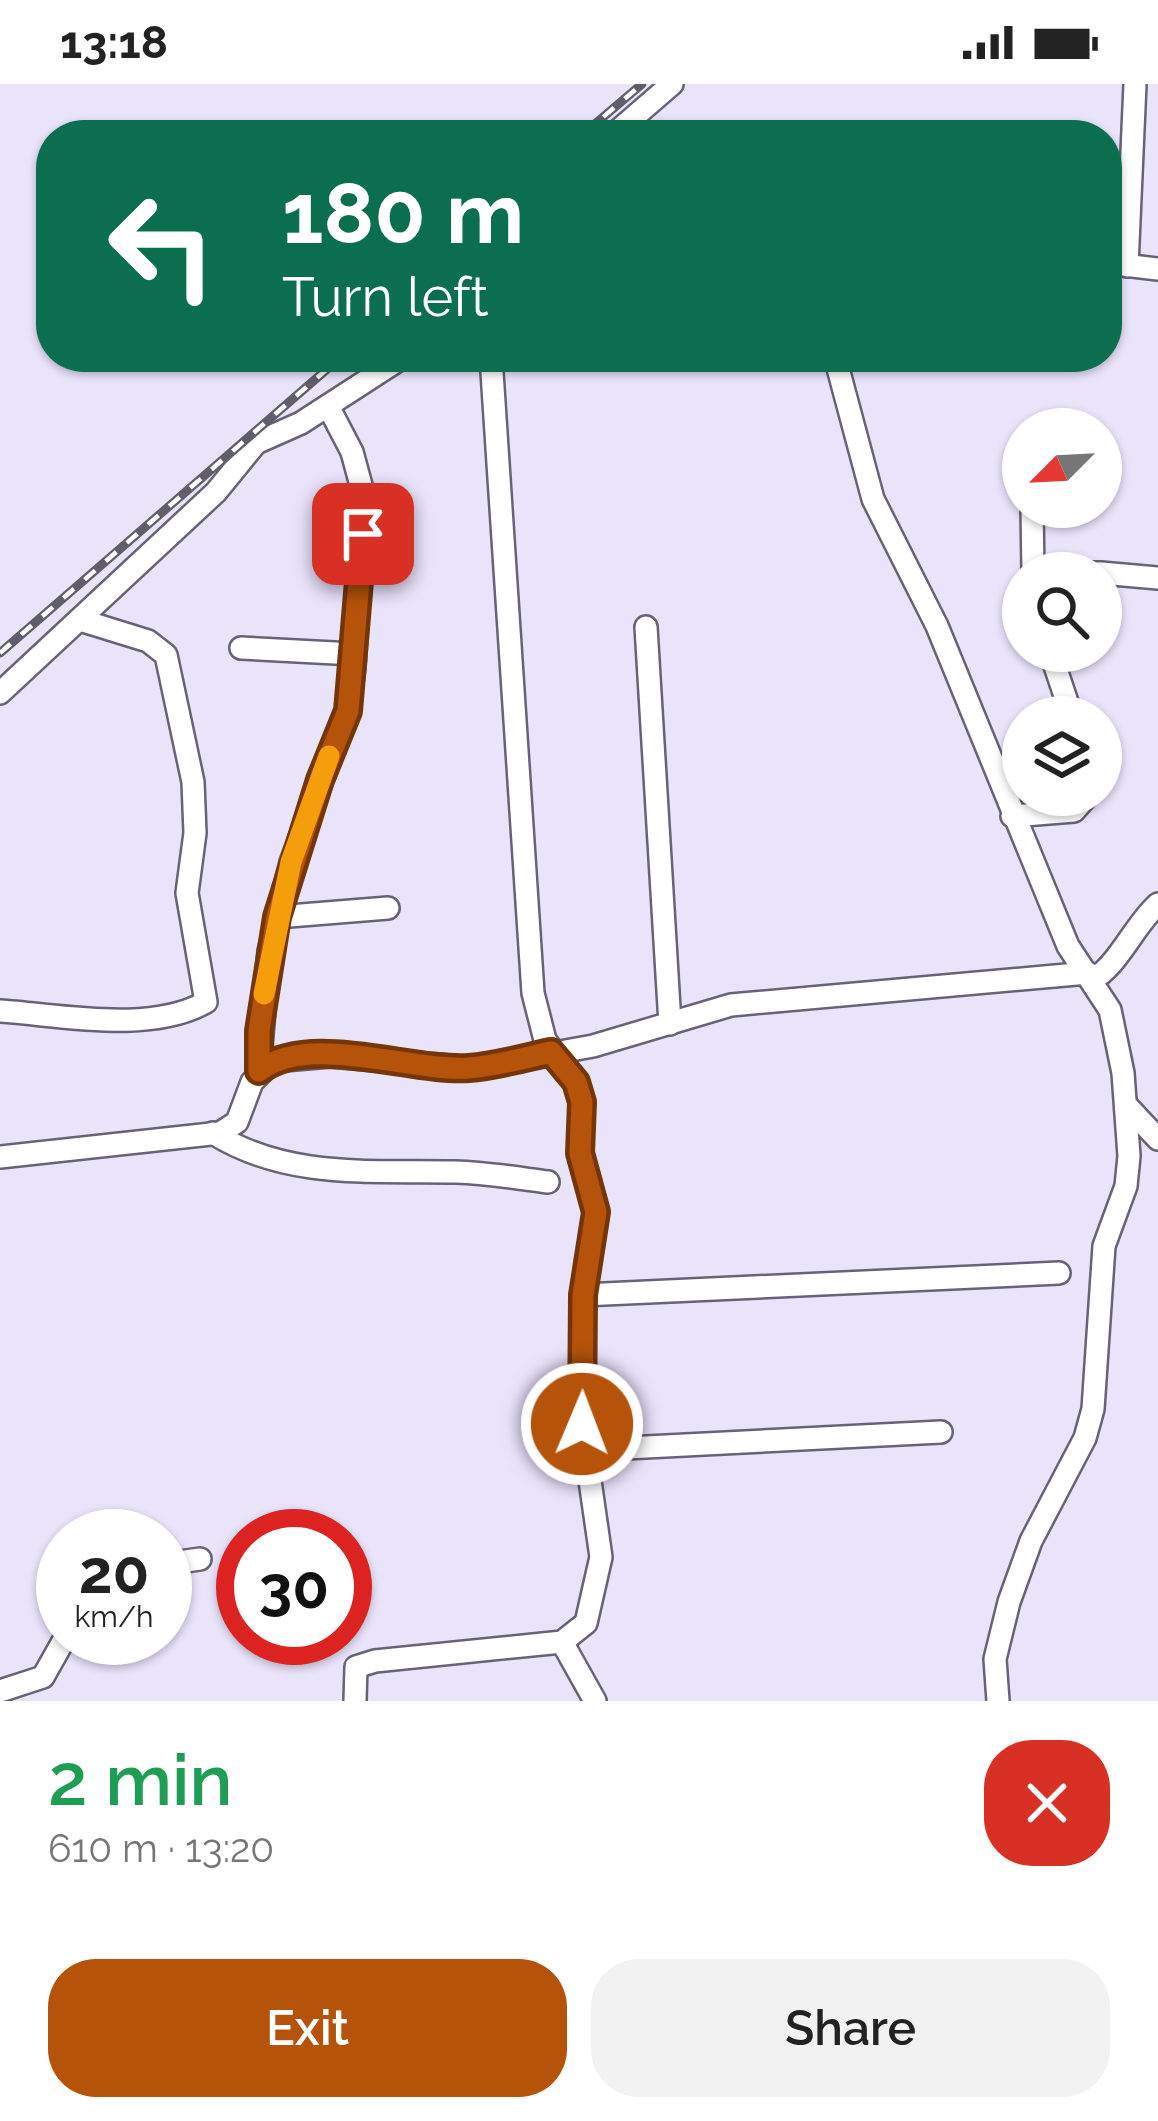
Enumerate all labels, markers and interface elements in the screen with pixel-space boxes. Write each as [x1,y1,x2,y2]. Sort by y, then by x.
text: 13:18 [60,16,168,69]
text: 180 m [282,164,524,263]
icon: left [84,168,240,324]
text: Turn left [282,265,489,329]
north arrow [1002,408,1122,528]
map controls [1002,408,1122,816]
pin [312,483,414,585]
icon: arrive [330,501,396,567]
button: search [1002,552,1122,672]
button: layers [1002,696,1122,816]
position arrow [519,1361,645,1487]
speed limit sign: 30 [216,1509,372,1665]
text: 20 [79,1537,149,1607]
text: km/h [74,1599,154,1634]
text: 2 min [48,1737,232,1822]
button: close [984,1740,1110,1866]
text: 610 m · 13:20 [48,1825,274,1871]
button: Exit [48,1959,567,2097]
button: Share [591,1959,1110,2097]

